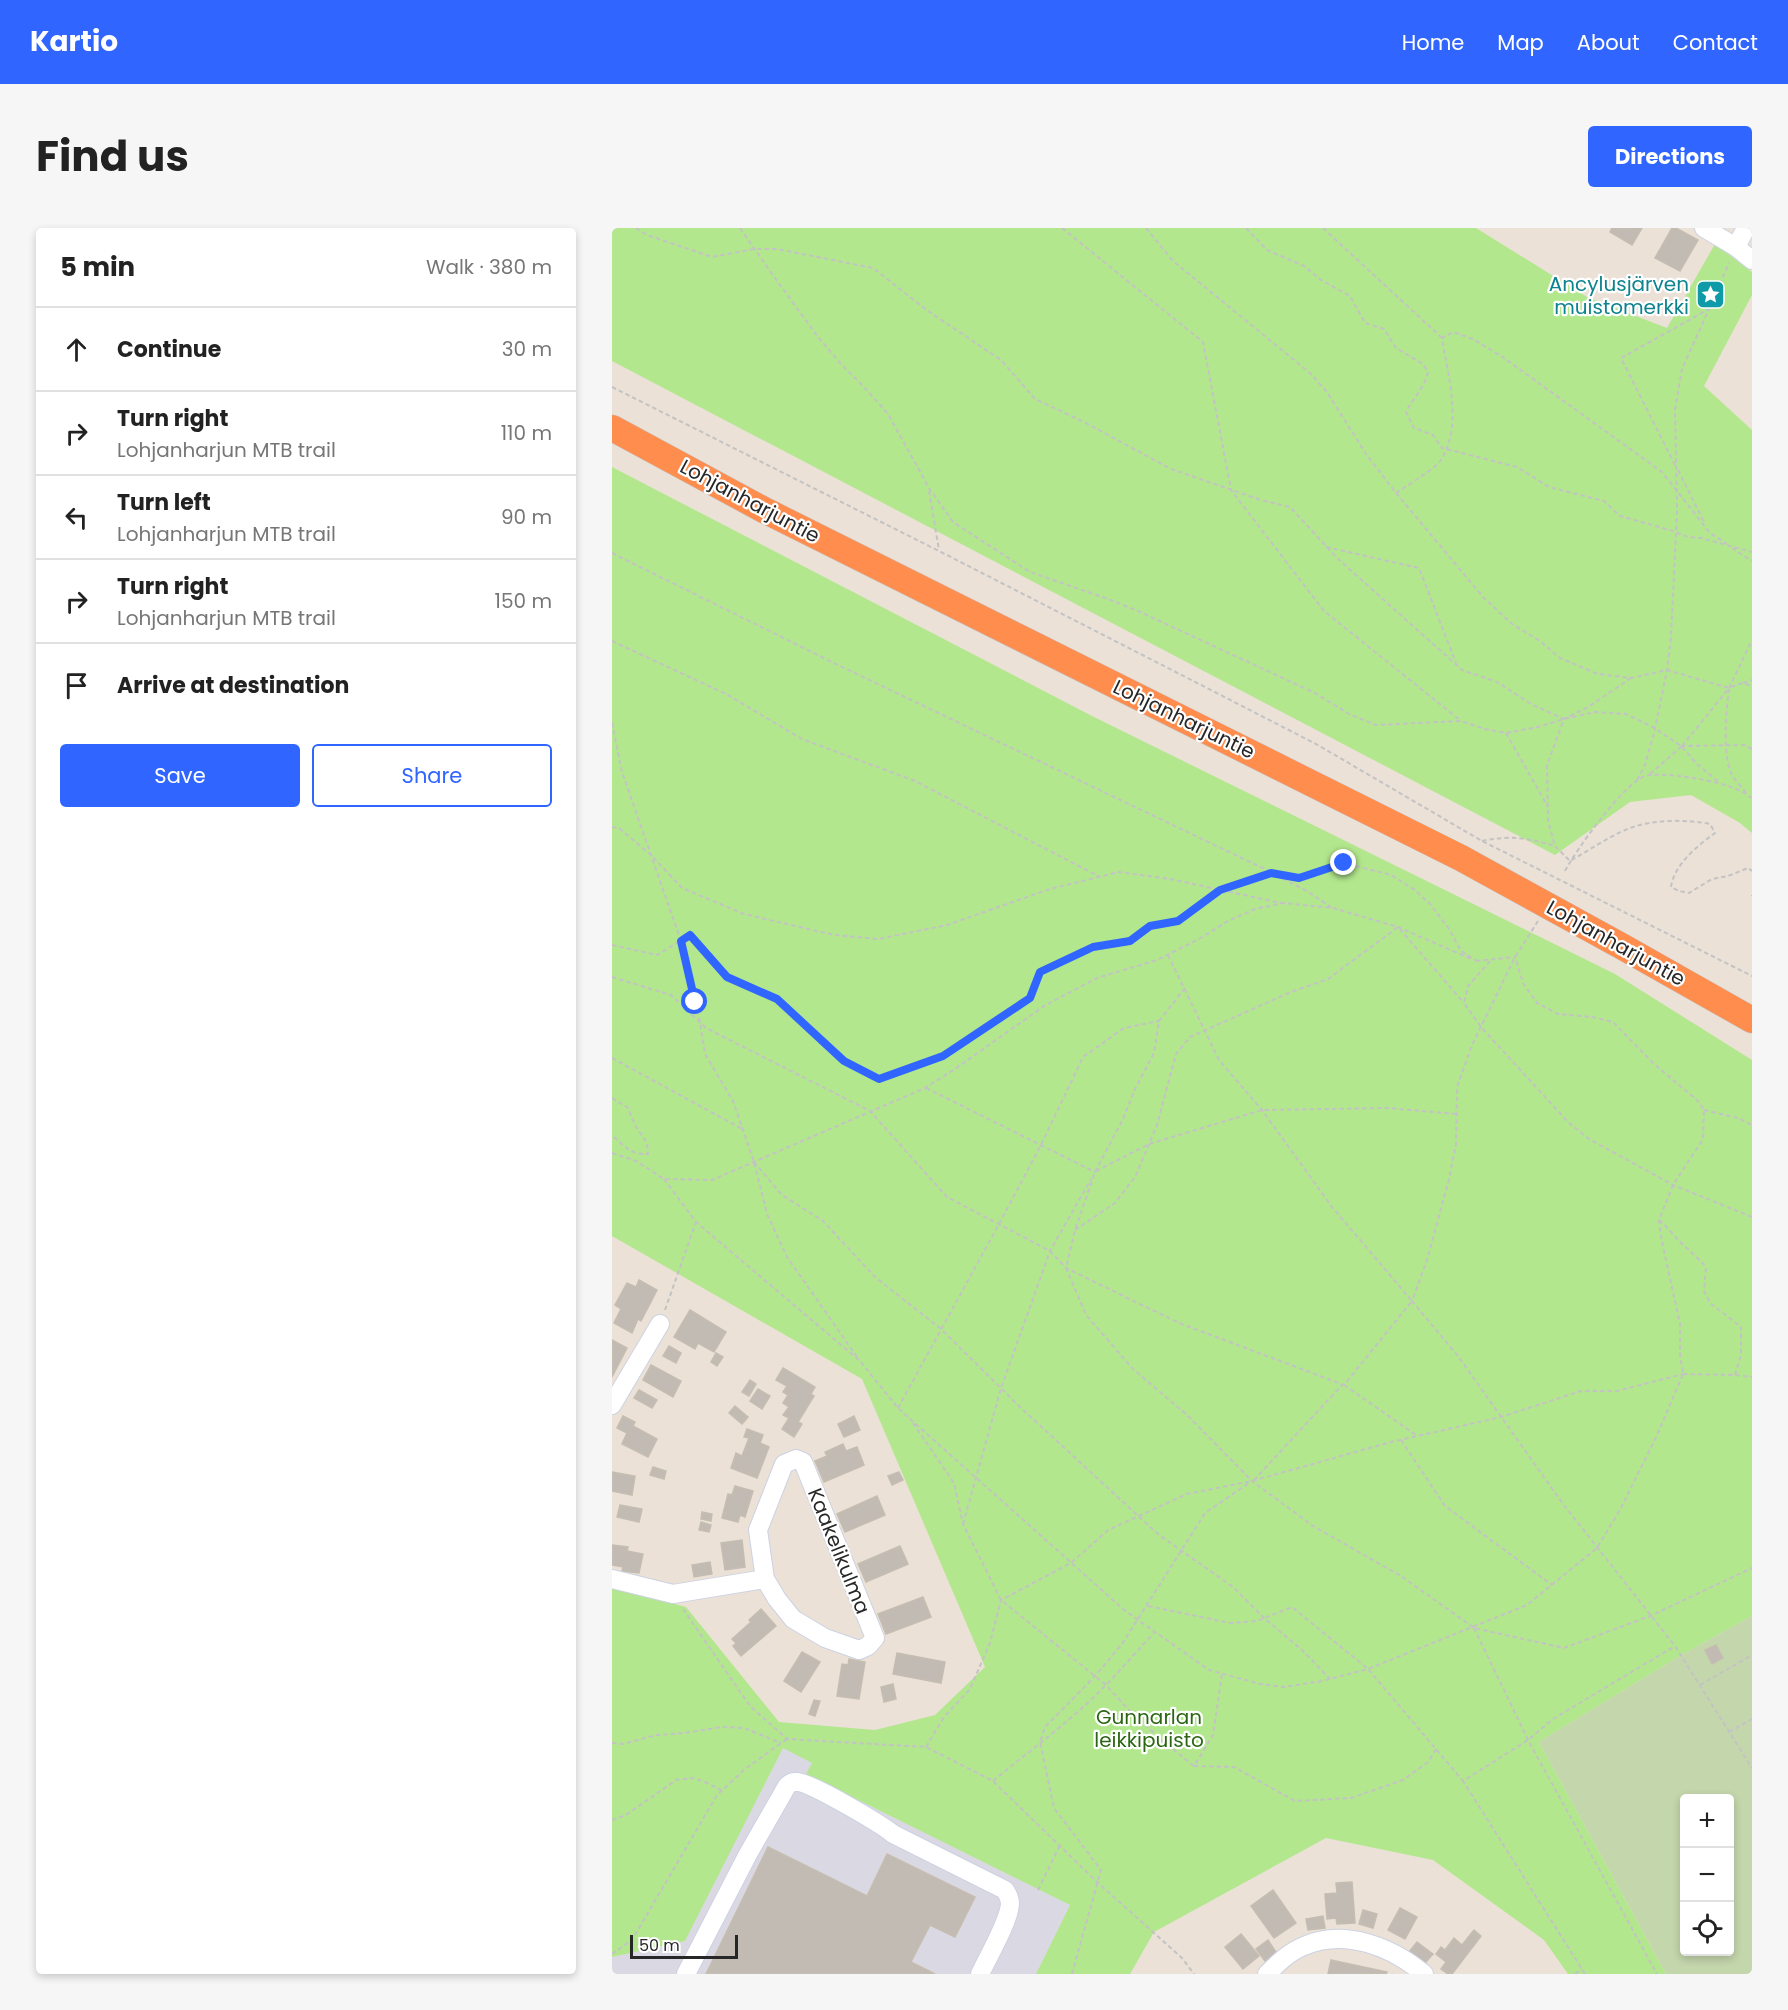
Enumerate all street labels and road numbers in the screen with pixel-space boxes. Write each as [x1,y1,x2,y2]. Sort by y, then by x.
street label: Lohjanharjuntie [675,452,825,550]
street label: Lohjanharjuntie [1108,673,1260,765]
street label: Lohjanharjuntie [1542,893,1690,993]
street label: Kaakelikulma [801,1484,877,1618]

